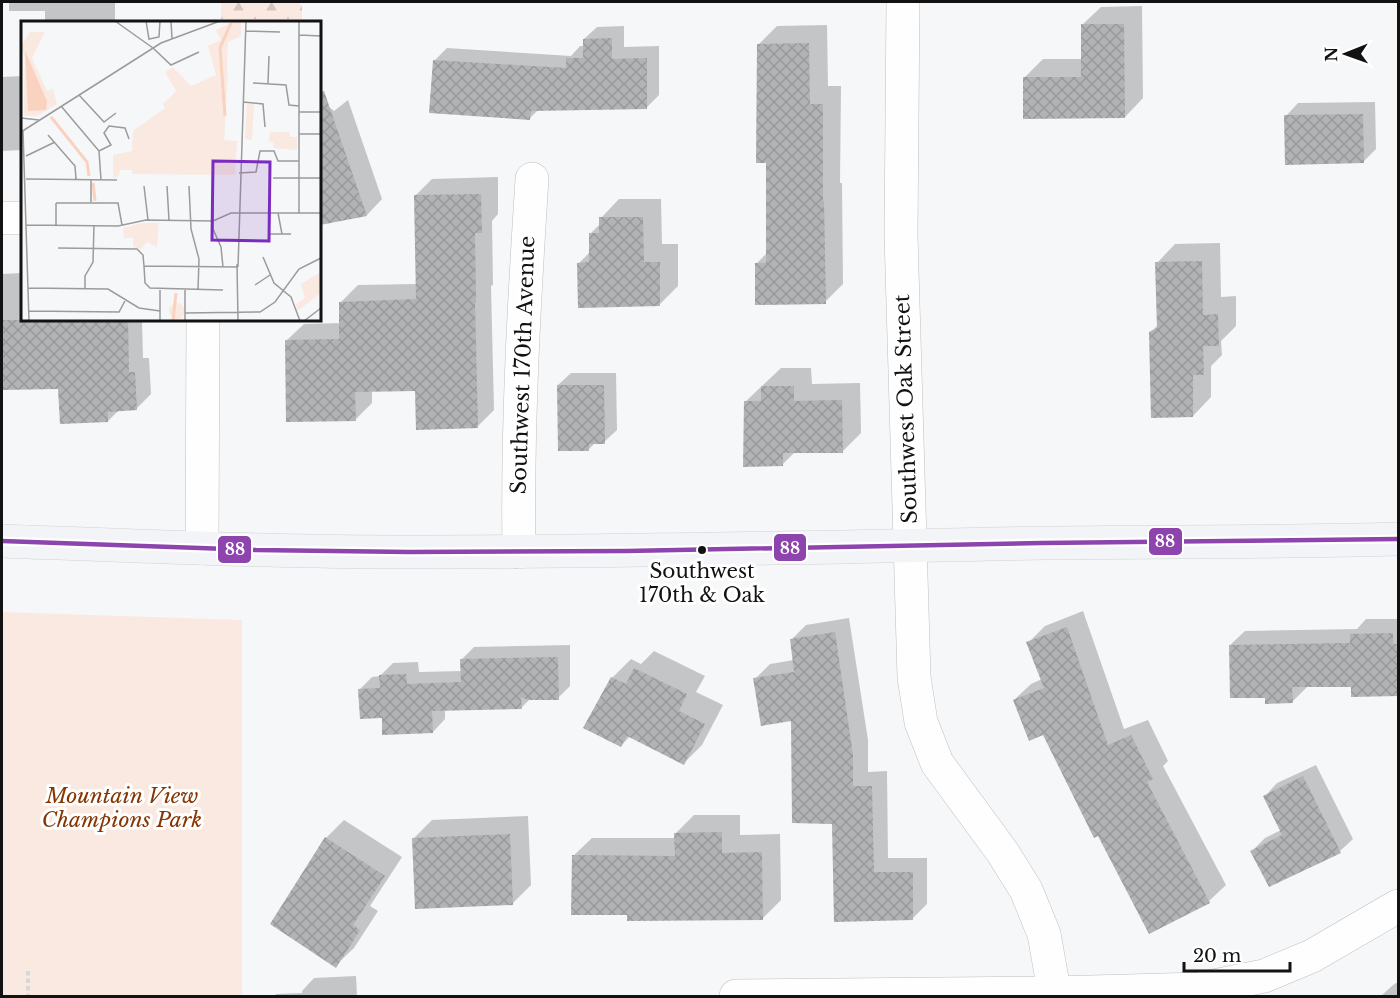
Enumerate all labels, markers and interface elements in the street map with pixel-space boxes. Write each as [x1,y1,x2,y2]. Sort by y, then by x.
inset map [21,21,321,321]
north arrow [1316,24,1376,84]
text: N [1321,47,1341,62]
street label: Southwest 170th Avenue [505,235,541,495]
street label: Southwest Oak Street [889,294,923,524]
line badge: 88 [1148,527,1183,556]
text: 88 [1155,531,1175,551]
line badge: 88 [773,533,807,562]
line badge: 88 [217,535,252,564]
text: 88 [780,538,800,558]
text: 88 [225,539,245,559]
marker: Southwest 170th & Oak [696,544,708,556]
place label: Southwest 170th & Oak [639,559,766,607]
park label: Mountain View Champions Park [42,783,202,833]
scale bar [1184,935,1290,973]
text: 20 m [1193,945,1241,967]

